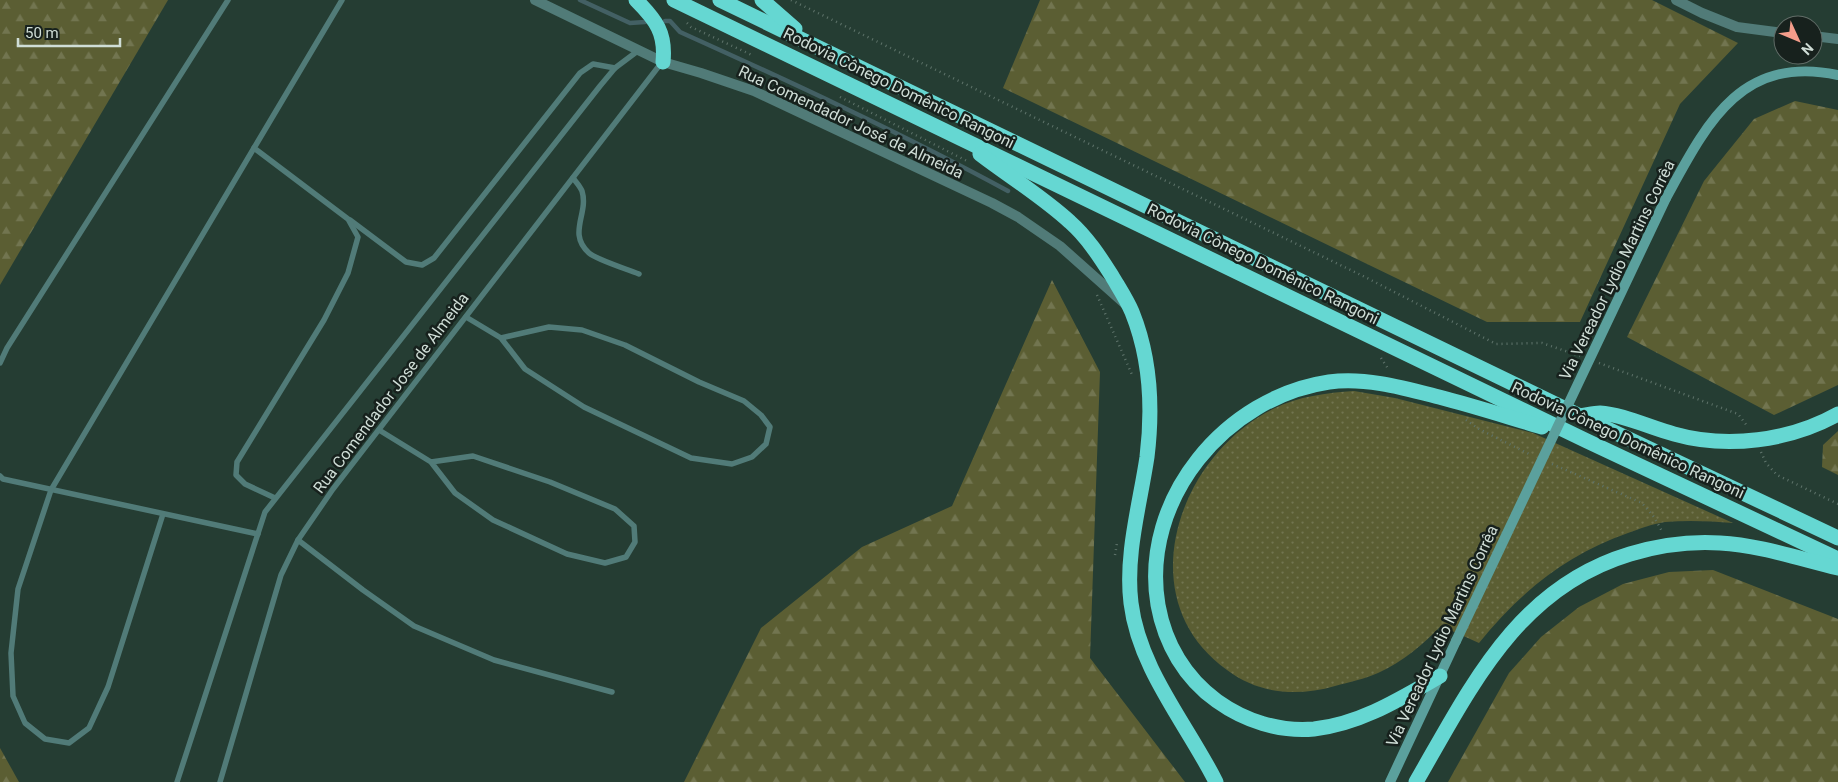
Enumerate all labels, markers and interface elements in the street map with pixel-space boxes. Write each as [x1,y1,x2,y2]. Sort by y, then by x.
scale bar [18,15,120,47]
north arrow [1773,15,1823,65]
text: 50 m [25,24,59,42]
street label: Rodovia Cônego Domênico Rangoni [780,24,1018,152]
text: N [1798,40,1817,58]
street label: Rua Comendador José de Almeida [735,61,967,183]
street label: Via Vereador Lydio Martins Corrêa [1555,157,1679,383]
street label: Rodovia Cônego Domênico Rangoni [1144,200,1382,328]
street label: Rua Comendador Jose de Almeida [309,289,473,497]
street label: Rodovia Cônego Domênico Rangoni [1509,378,1747,502]
street label: Via Vereador Lydio Martins Corrêa [1382,522,1502,750]

